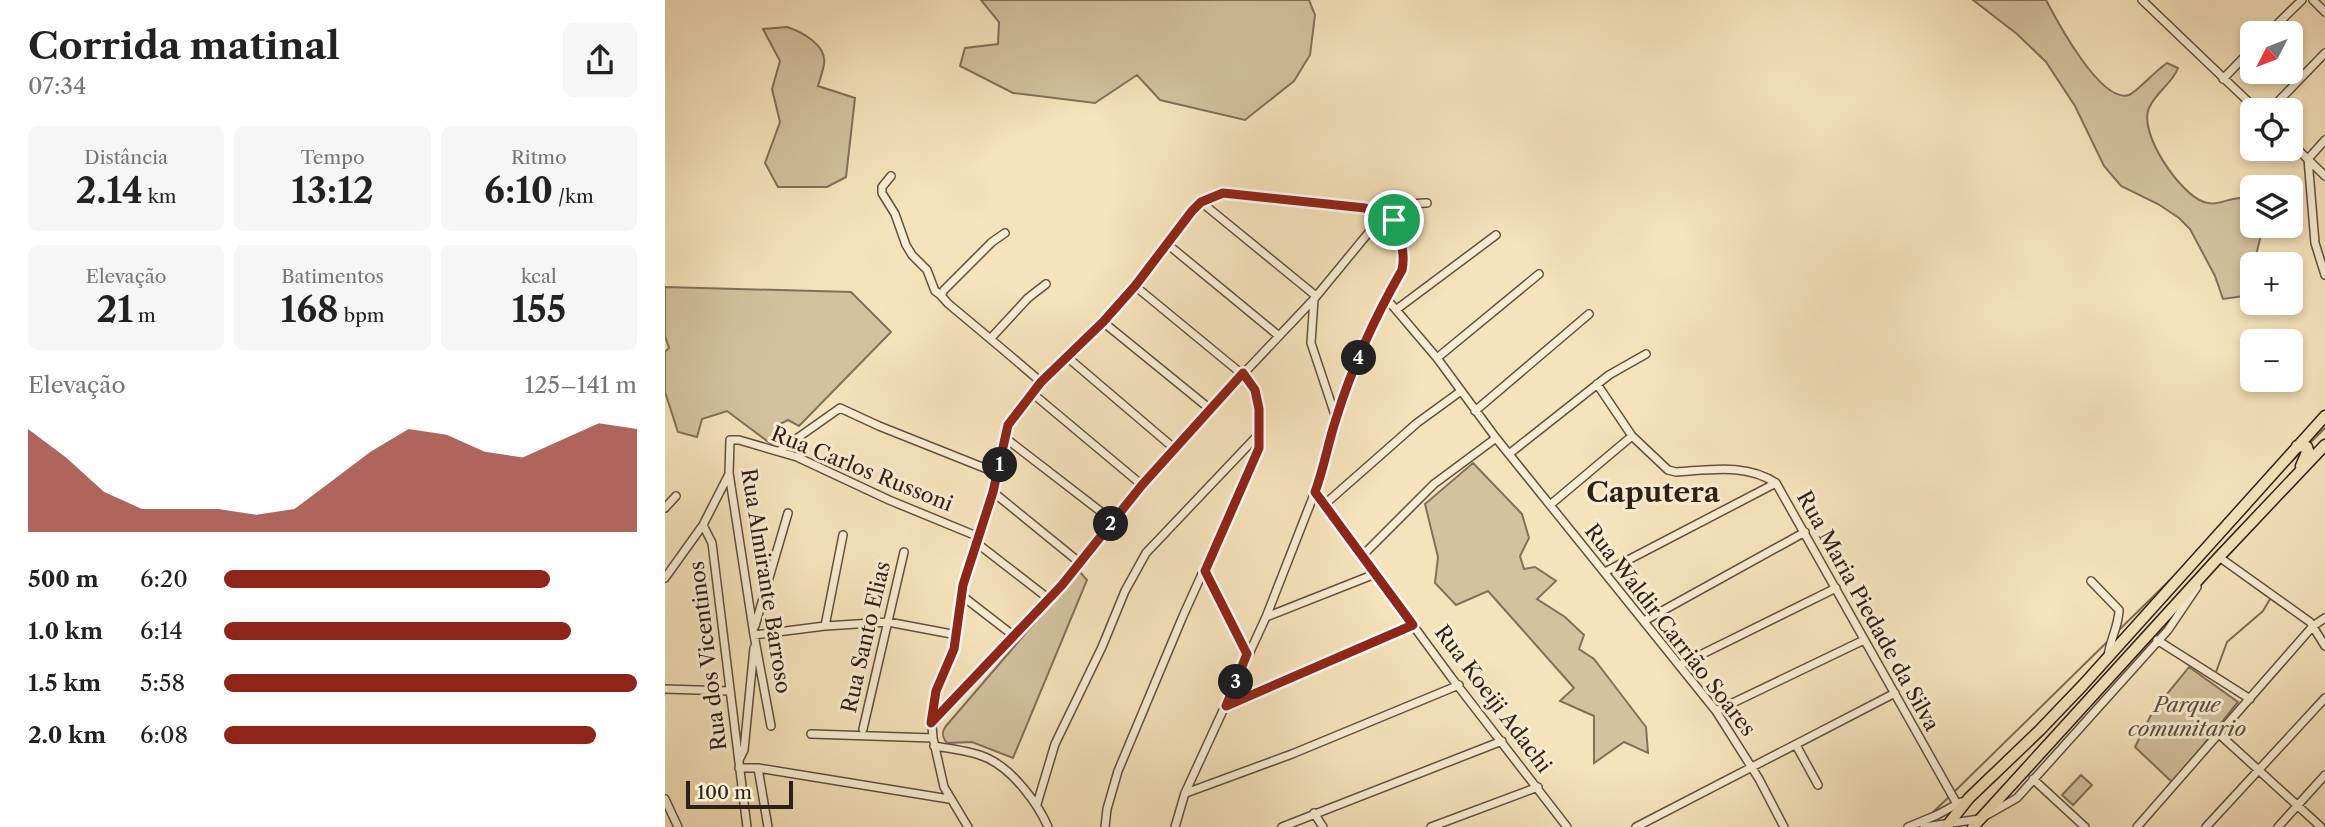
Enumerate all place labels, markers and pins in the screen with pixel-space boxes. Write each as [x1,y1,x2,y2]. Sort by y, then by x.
pin [1364,190,1424,250]
pin: 4 [1341,340,1377,376]
pin: 1 [983,448,1017,482]
pin: 2 [1093,506,1129,542]
pin: 3 [1219,664,1253,700]

